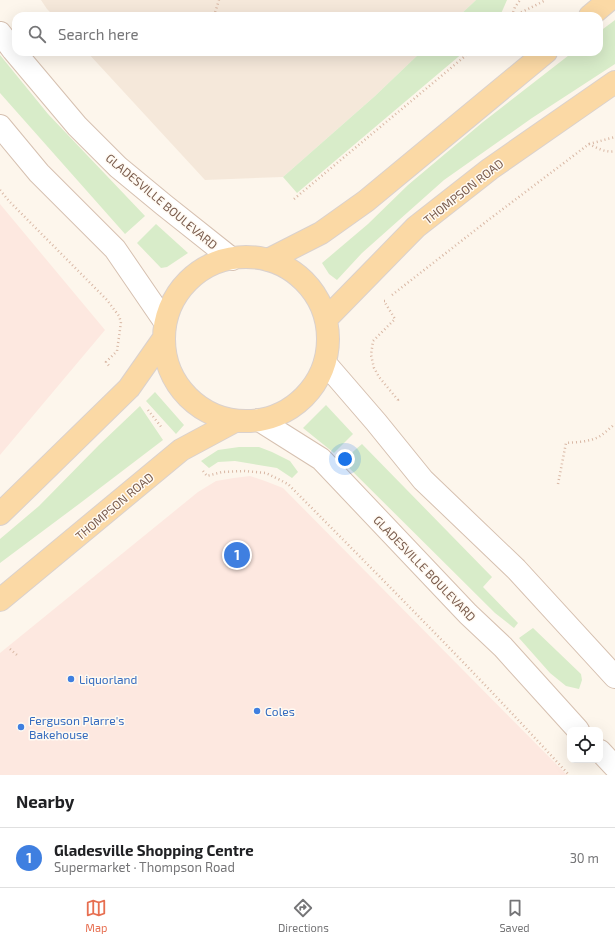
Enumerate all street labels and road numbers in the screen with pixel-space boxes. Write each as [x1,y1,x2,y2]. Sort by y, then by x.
street label: GLADESVILLE BOULEVARD [104,150,220,252]
street label: THOMPSON ROAD [420,156,506,226]
street label: THOMPSON ROAD [72,469,156,543]
street label: GLADESVILLE BOULEVARD [371,512,479,624]

